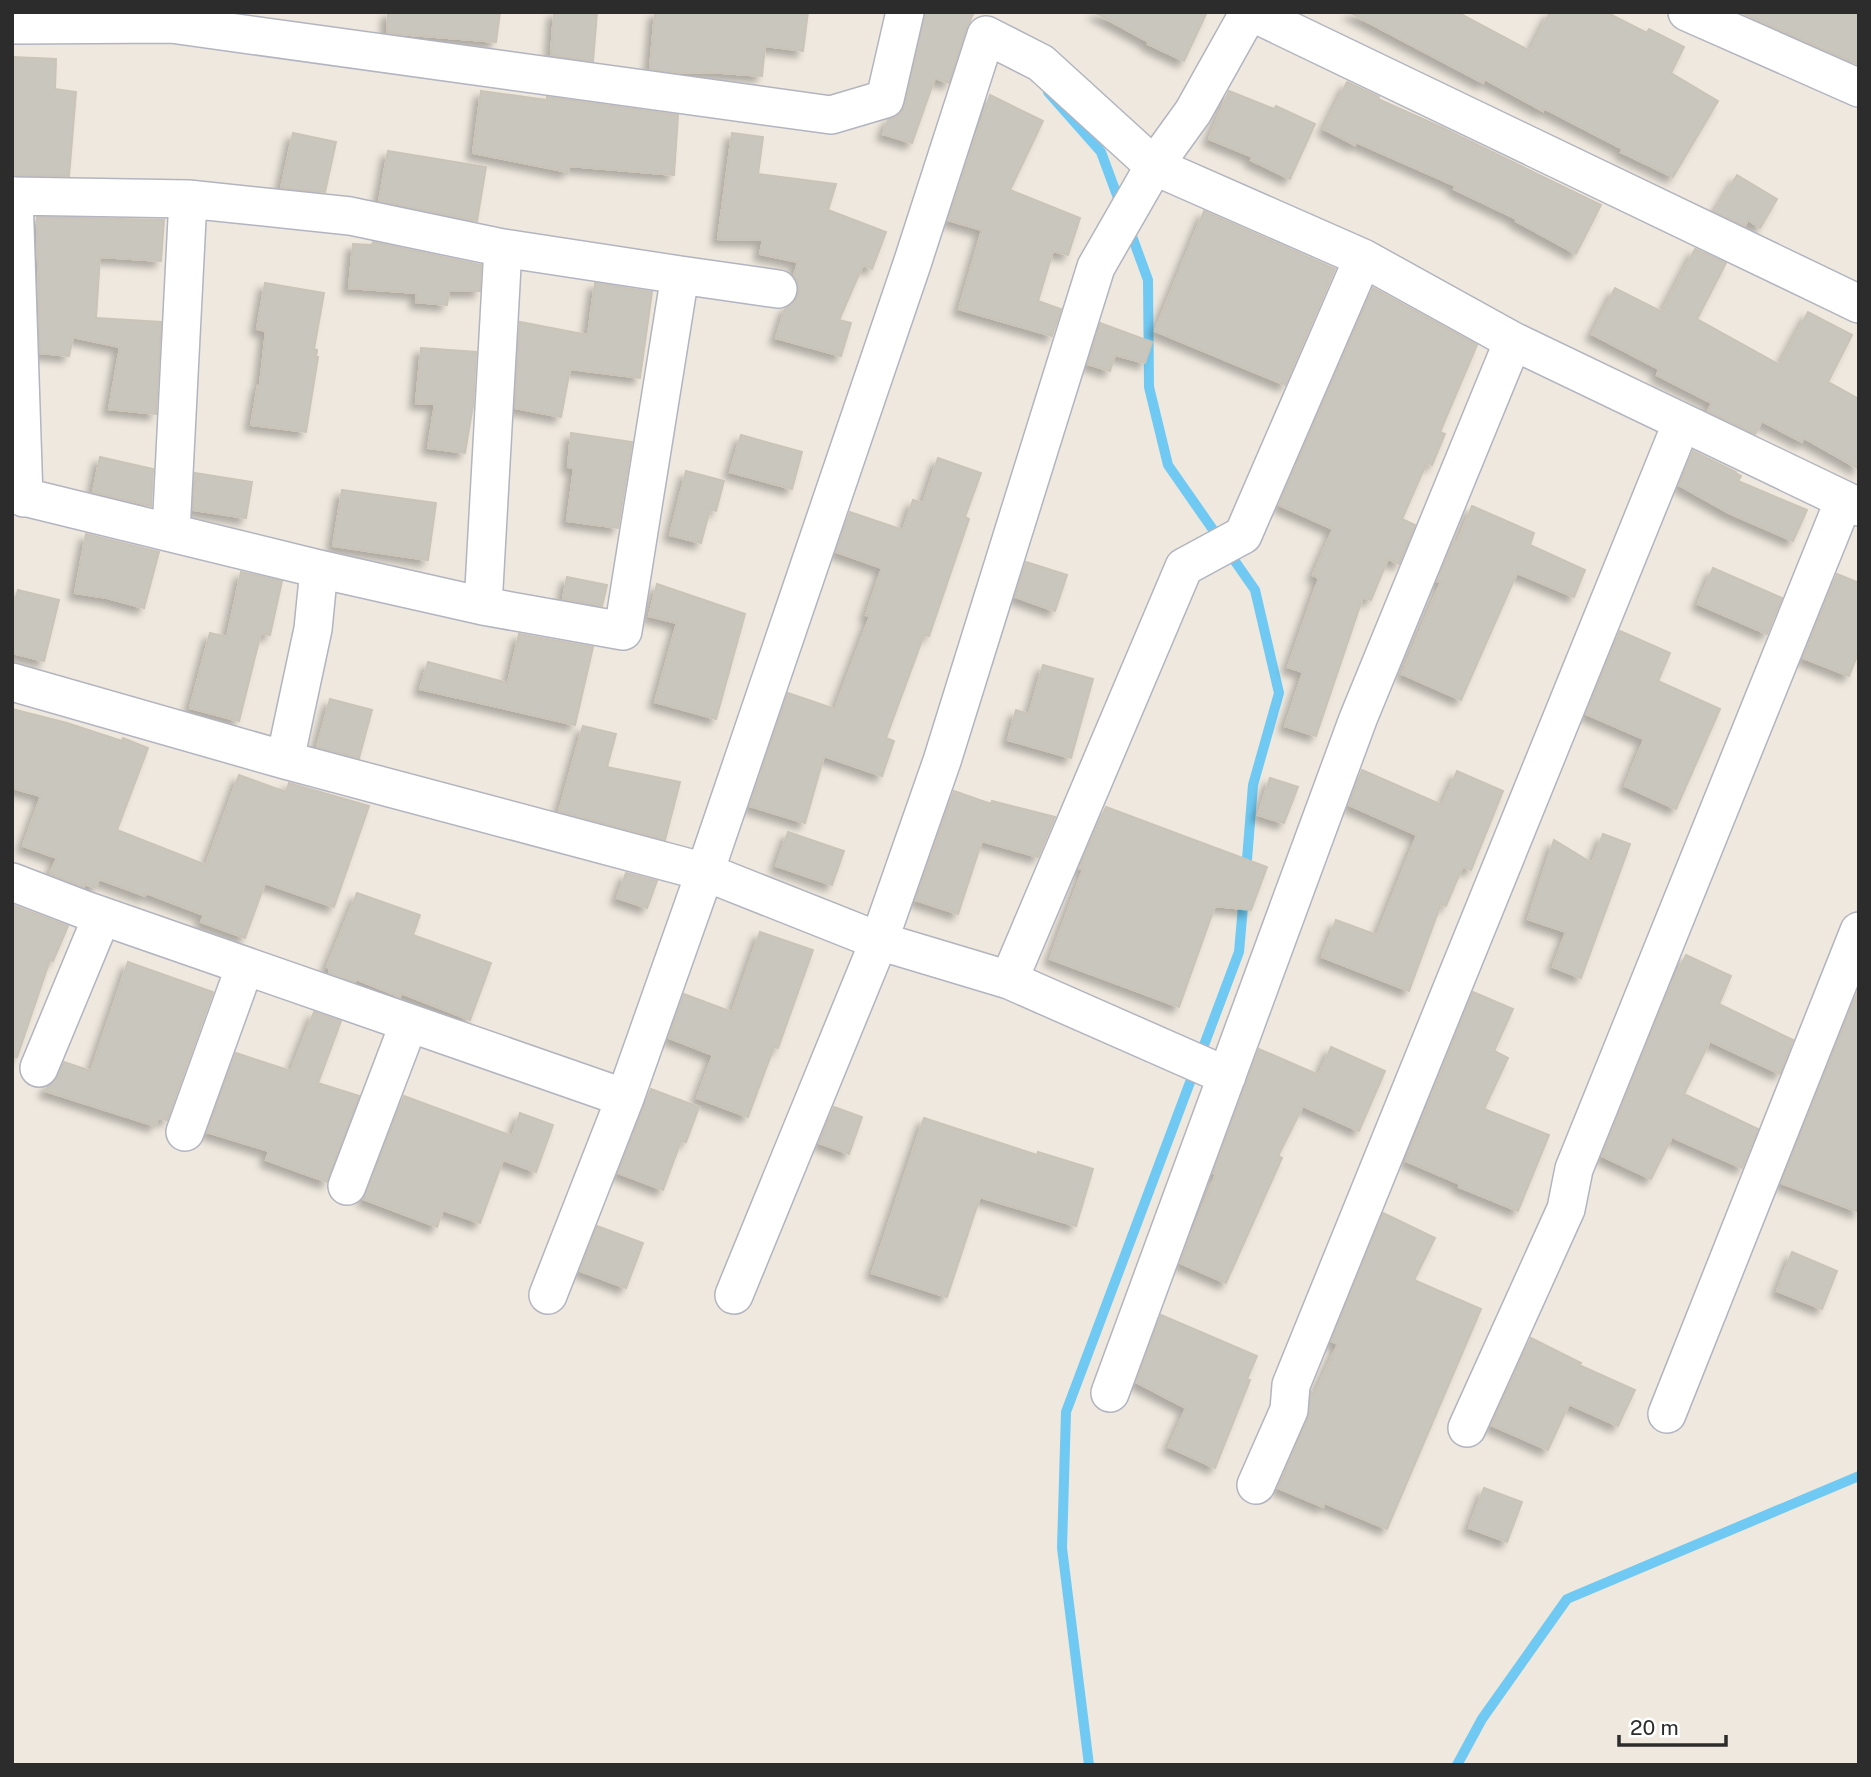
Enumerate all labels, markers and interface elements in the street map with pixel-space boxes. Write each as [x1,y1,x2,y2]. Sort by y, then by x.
scale bar [1619,1704,1726,1748]
text: 20 m [1630,1715,1679,1740]

